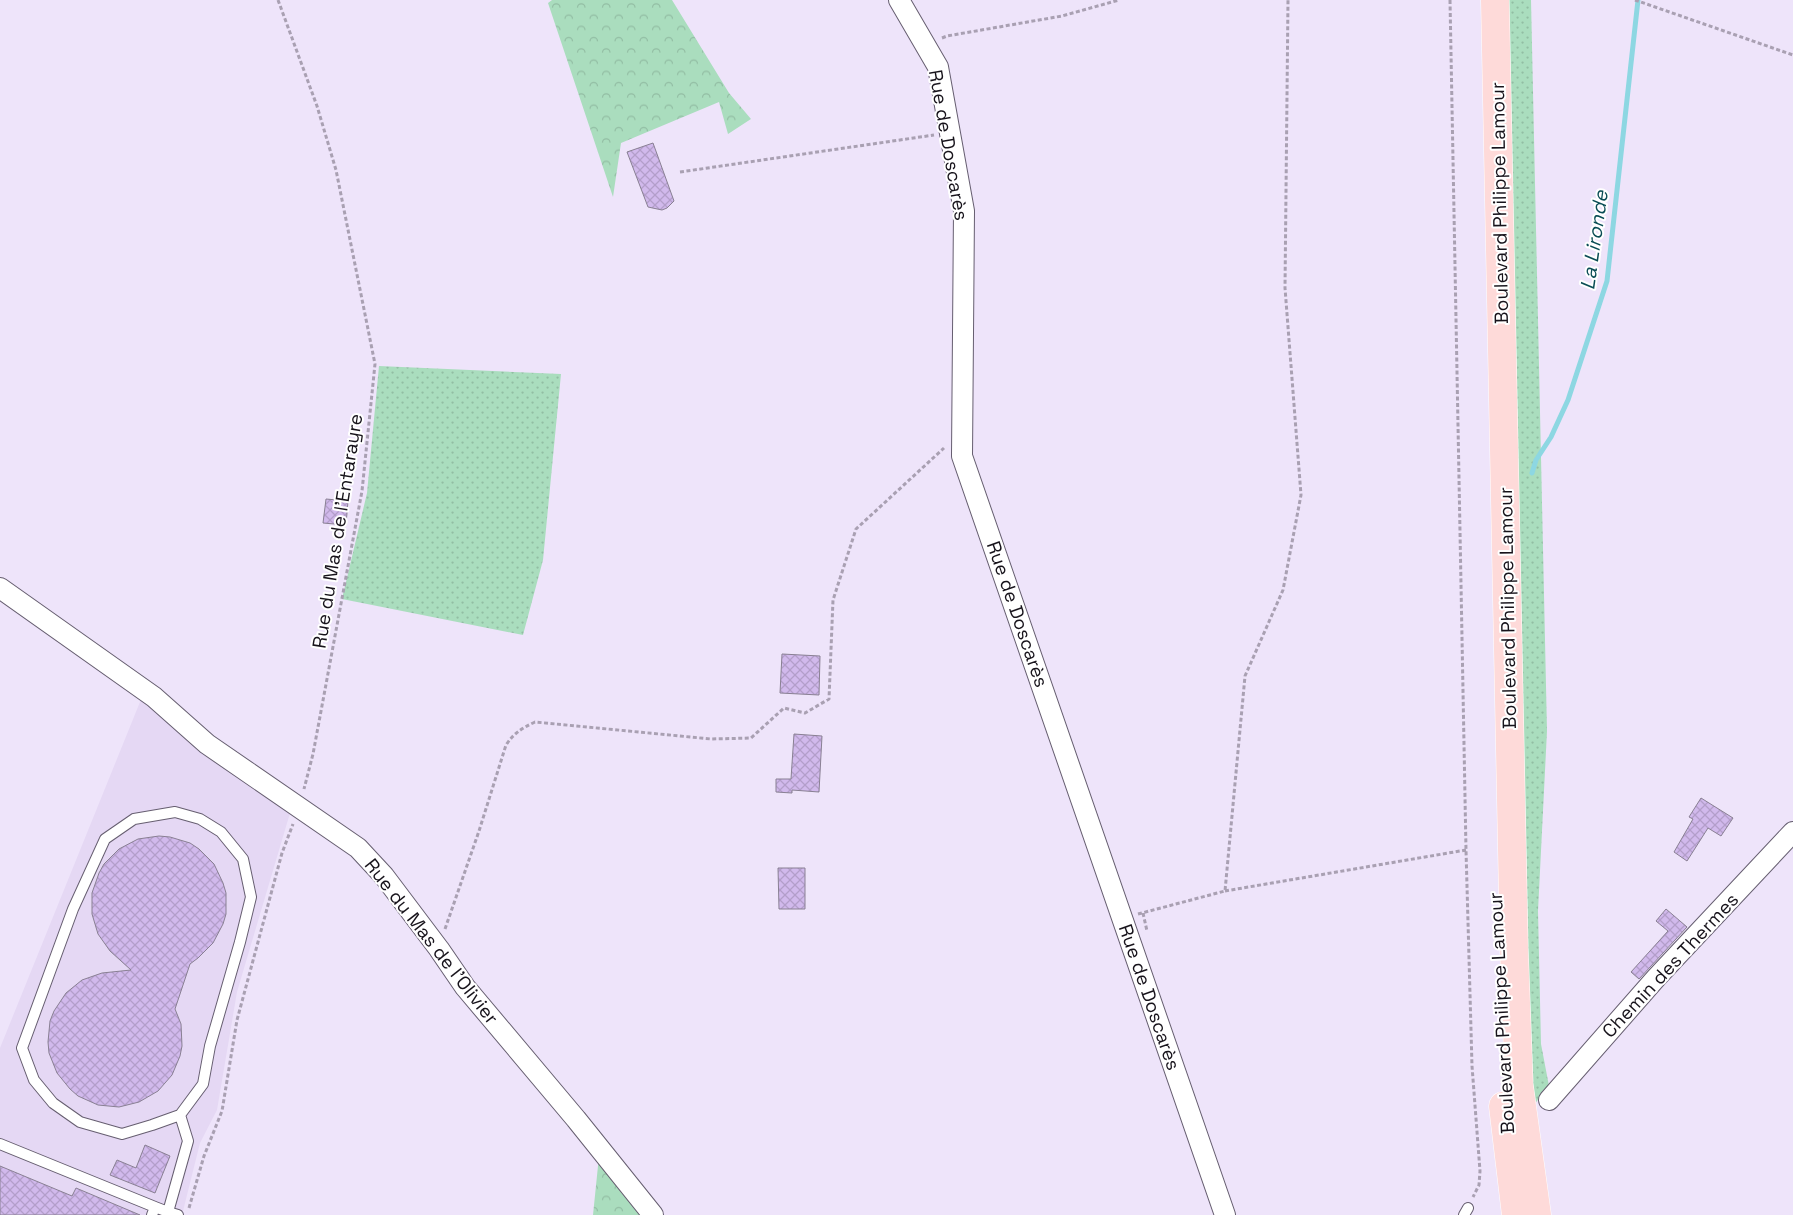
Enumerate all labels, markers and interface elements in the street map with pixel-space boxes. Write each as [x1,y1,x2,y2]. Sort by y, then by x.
street label: Rue de Doscarès [923,68,974,223]
street label: Boulevard Philippe Lamour [1485,82,1514,324]
water label: La Lironde [1574,188,1614,291]
street label: Rue du Mas de l'Entarayre [307,412,368,650]
street label: Boulevard Philippe Lamour [1493,487,1522,729]
street label: Rue de Doscarès [981,538,1054,690]
street label: Rue du Mas de l'Olivier [359,853,504,1029]
street label: Chemin des Thermes [1597,888,1744,1043]
street label: Boulevard Philippe Lamour [1483,891,1520,1134]
street label: Rue de Doscarès [1113,921,1186,1073]

